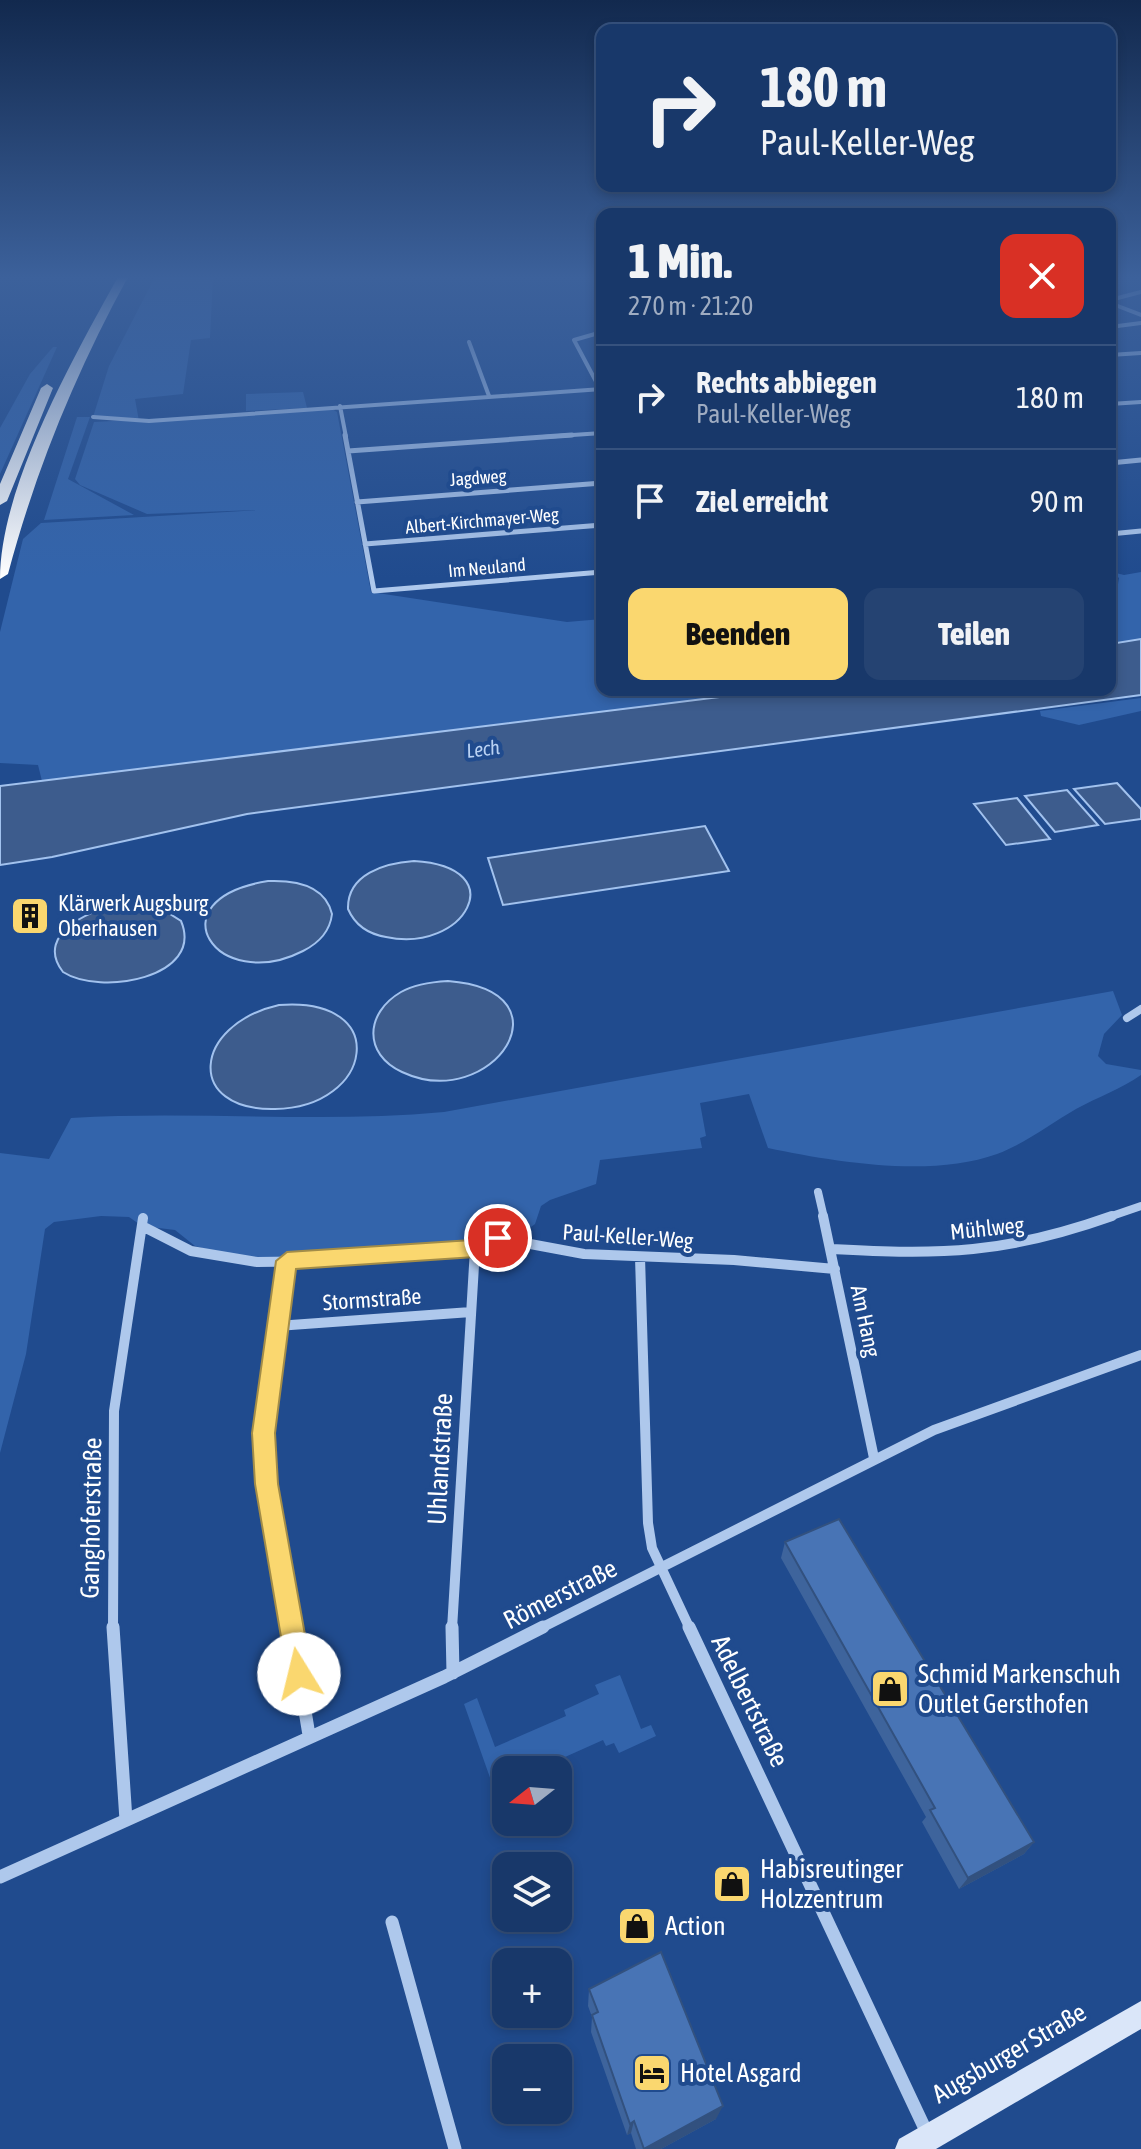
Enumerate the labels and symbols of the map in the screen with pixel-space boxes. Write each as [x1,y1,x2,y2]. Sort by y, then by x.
street label: Jagdweg [449,465,507,490]
street label: Albert-Kirchmayer-Weg [404,503,560,538]
street label: Im Neuland [447,554,527,581]
water label: Lech [465,735,501,762]
place label: Klärwerk Augsburg Oberhausen [58,890,209,941]
building icon: Klärwerk Augsburg Oberhausen [9,895,51,937]
pin [464,1204,532,1272]
street label: Mühlweg [949,1211,1026,1245]
street label: Paul-Keller-Weg [562,1218,695,1254]
street label: Stormstraße [322,1283,422,1315]
street label: Am Hang [846,1283,886,1360]
street label: Uhlandstraße [422,1392,458,1526]
street label: Ganghoferstraße [75,1437,107,1599]
street label: Römerstraße [498,1553,622,1635]
street label: Adelbertstraße [705,1630,795,1772]
position arrow [257,1632,341,1716]
place label: Schmid Markenschuh Outlet Gersthofen [918,1659,1121,1719]
shop icon: Schmid Markenschuh Outlet Gersthofen [869,1668,911,1710]
north arrow [492,1756,572,1836]
place label: Habisreutinger Holzzentrum [760,1854,903,1914]
shop icon: Habisreutinger Holzzentrum [711,1863,753,1905]
shop icon: Action [616,1905,658,1947]
place label: Action [665,1911,726,1941]
street label: Augsburger Straße [927,1997,1091,2109]
hotel icon: Hotel Asgard [631,2052,673,2094]
place label: Hotel Asgard [680,2058,801,2088]

